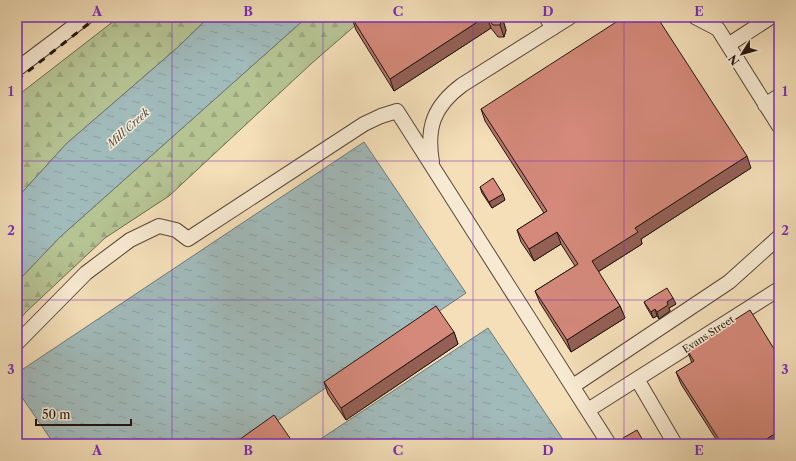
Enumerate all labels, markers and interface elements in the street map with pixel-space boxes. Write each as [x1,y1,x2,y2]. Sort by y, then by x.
text: A [91,3,103,19]
text: B [243,3,253,19]
text: C [393,3,403,19]
text: D [542,3,554,19]
text: E [694,3,704,19]
north arrow [722,34,762,74]
text: N [725,52,742,68]
text: 1 [8,83,14,99]
text: 1 [782,83,788,99]
water label: Mill Creek [102,105,152,152]
text: 2 [7,222,15,238]
text: 2 [781,222,789,238]
street label: Evans Street [680,313,737,356]
text: 3 [7,361,15,377]
text: 3 [781,361,789,377]
scale bar [36,401,131,427]
text: 50 m [42,407,71,422]
text: A [91,442,103,458]
text: B [243,442,253,458]
text: C [393,442,403,458]
text: D [542,442,554,458]
text: E [694,442,704,458]

